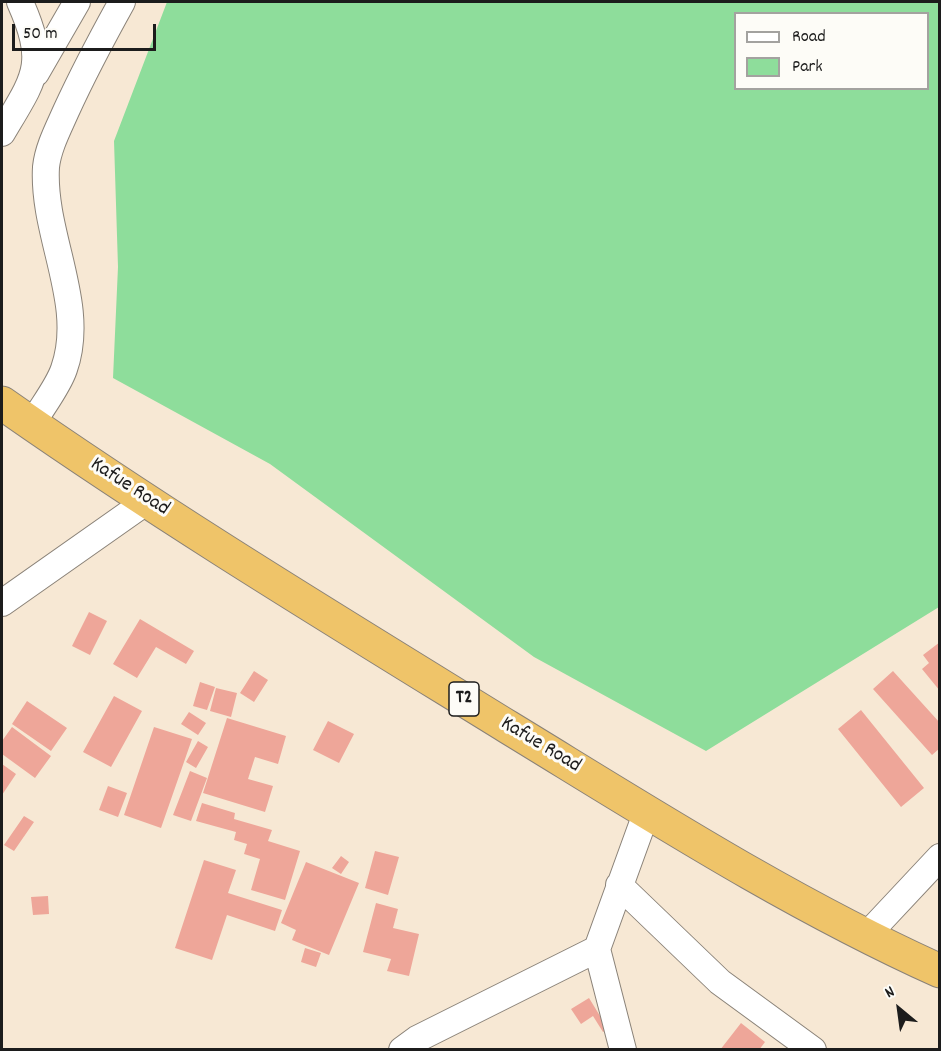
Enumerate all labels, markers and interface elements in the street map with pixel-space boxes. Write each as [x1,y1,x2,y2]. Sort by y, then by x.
scale bar [15,12,159,50]
legend [734,12,929,90]
text: 50 m [23,22,58,47]
text: Road [792,25,826,50]
text: Park [792,55,823,80]
street label: Kafue Road [85,453,173,523]
road number: T2 [449,682,479,716]
street label: Kafue Road [495,712,585,780]
north arrow [869,979,929,1039]
text: N [881,981,899,1005]

